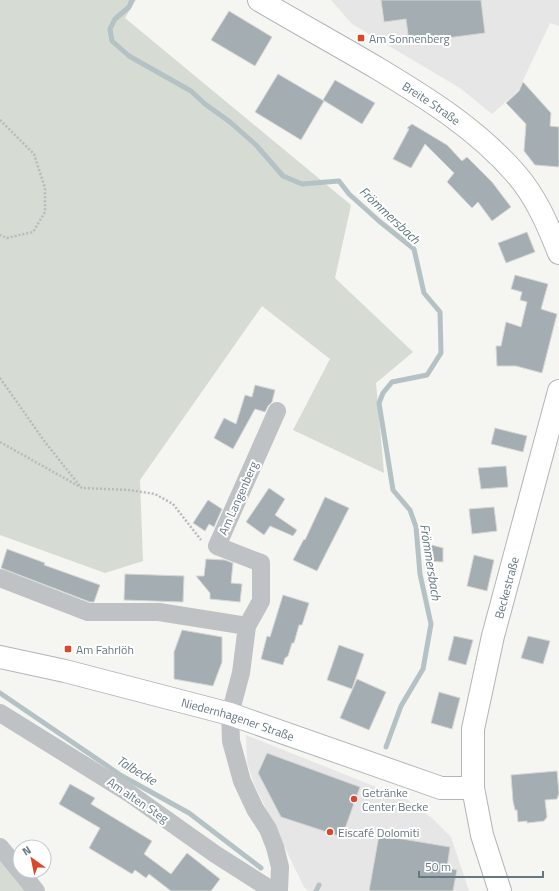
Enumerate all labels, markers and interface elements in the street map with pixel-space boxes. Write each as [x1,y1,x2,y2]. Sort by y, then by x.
place label: Am Sonnenberg [369,29,450,48]
marker: Am Sonnenberg [356,33,366,43]
street label: Breite Straße [399,76,465,129]
water label: Frömmersbach [355,181,425,249]
street label: Am Langenberg [213,458,263,538]
water label: Frömmersbach [415,522,447,602]
street label: Beckestraße [489,554,523,621]
place label: Am Fahrlöh [76,640,134,659]
marker: Am Fahrlöh [63,644,73,654]
street label: Niedernhagener Straße [179,692,297,745]
water label: Talbecke [113,750,162,790]
street label: Am alten Steg [103,772,173,828]
place label: Getränke Center Becke [362,783,428,816]
marker: Getränke Center Becke [349,794,359,804]
place label: Eiscafé Dolomiti [338,823,419,842]
marker: Eiscafé Dolomiti [325,827,335,837]
north arrow [12,839,52,879]
text: N [19,842,34,859]
scale bar [419,853,543,879]
text: 50 m [425,857,451,876]

